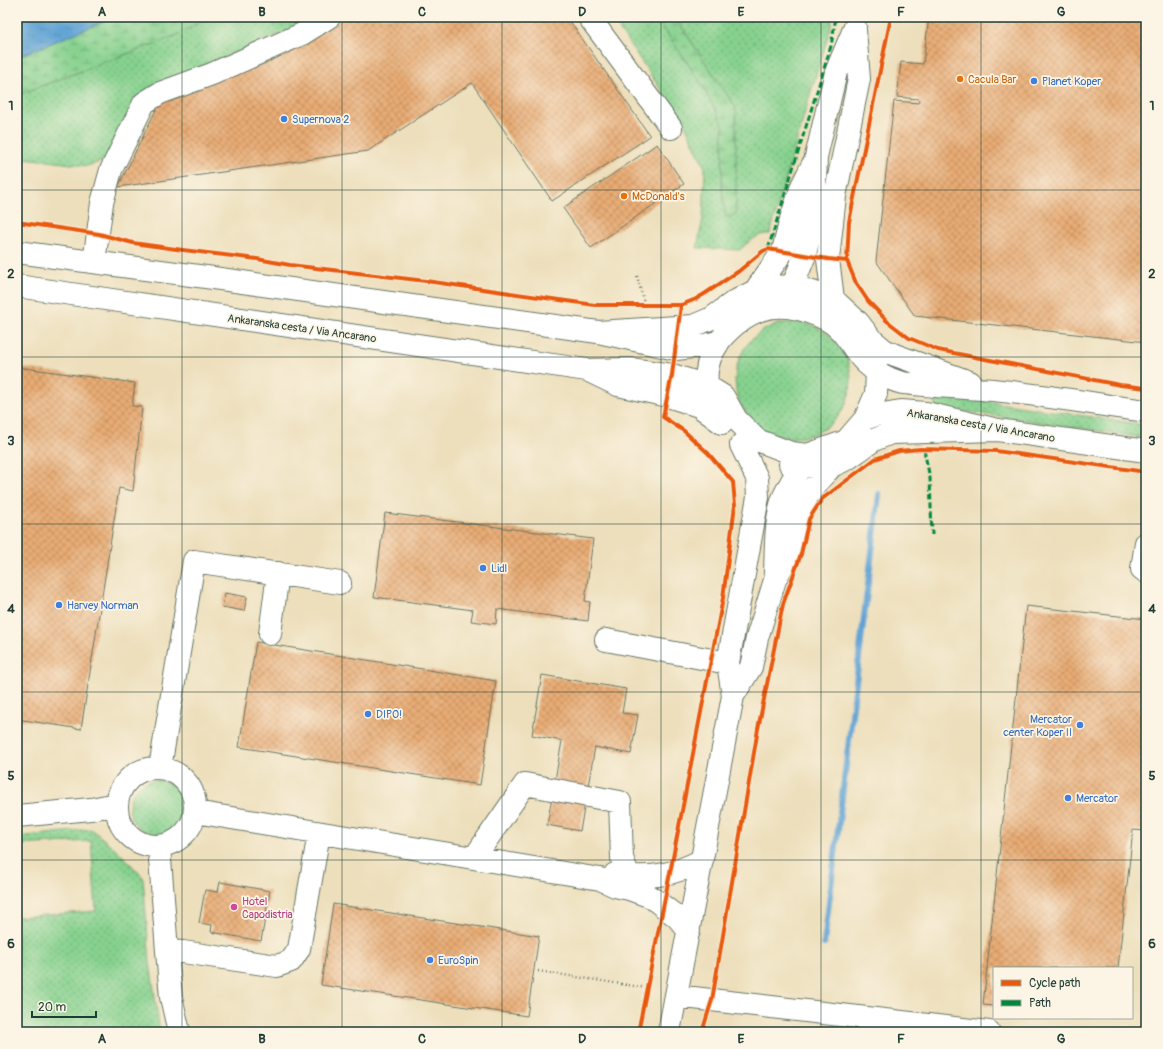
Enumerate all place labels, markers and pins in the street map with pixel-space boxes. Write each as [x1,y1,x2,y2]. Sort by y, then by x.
place label: Cacula Bar [968,73,1016,86]
marker: Cacula Bar [955,74,965,84]
place label: Planet Koper [1042,75,1101,88]
marker: Planet Koper [1029,76,1039,86]
place label: Supernova 2 [292,113,349,126]
marker: Supernova 2 [279,114,289,124]
place label: McDonald's [632,190,685,203]
marker: McDonald's [619,191,629,201]
place label: Lidl [491,562,507,575]
marker: Lidl [478,563,488,573]
place label: Harvey Norman [67,599,139,612]
marker: Harvey Norman [54,600,64,610]
place label: DIPO! [376,708,402,721]
marker: DIPO! [363,709,373,719]
place label: Mercator center Koper II [1003,713,1072,739]
marker: Mercator center Koper II [1075,720,1085,730]
place label: Mercator [1076,792,1118,805]
marker: Mercator [1063,793,1073,803]
place label: Hotel Capodistria [242,895,293,921]
marker: Hotel Capodistria [229,902,239,912]
place label: EuroSpin [438,954,479,967]
marker: EuroSpin [425,955,435,965]

